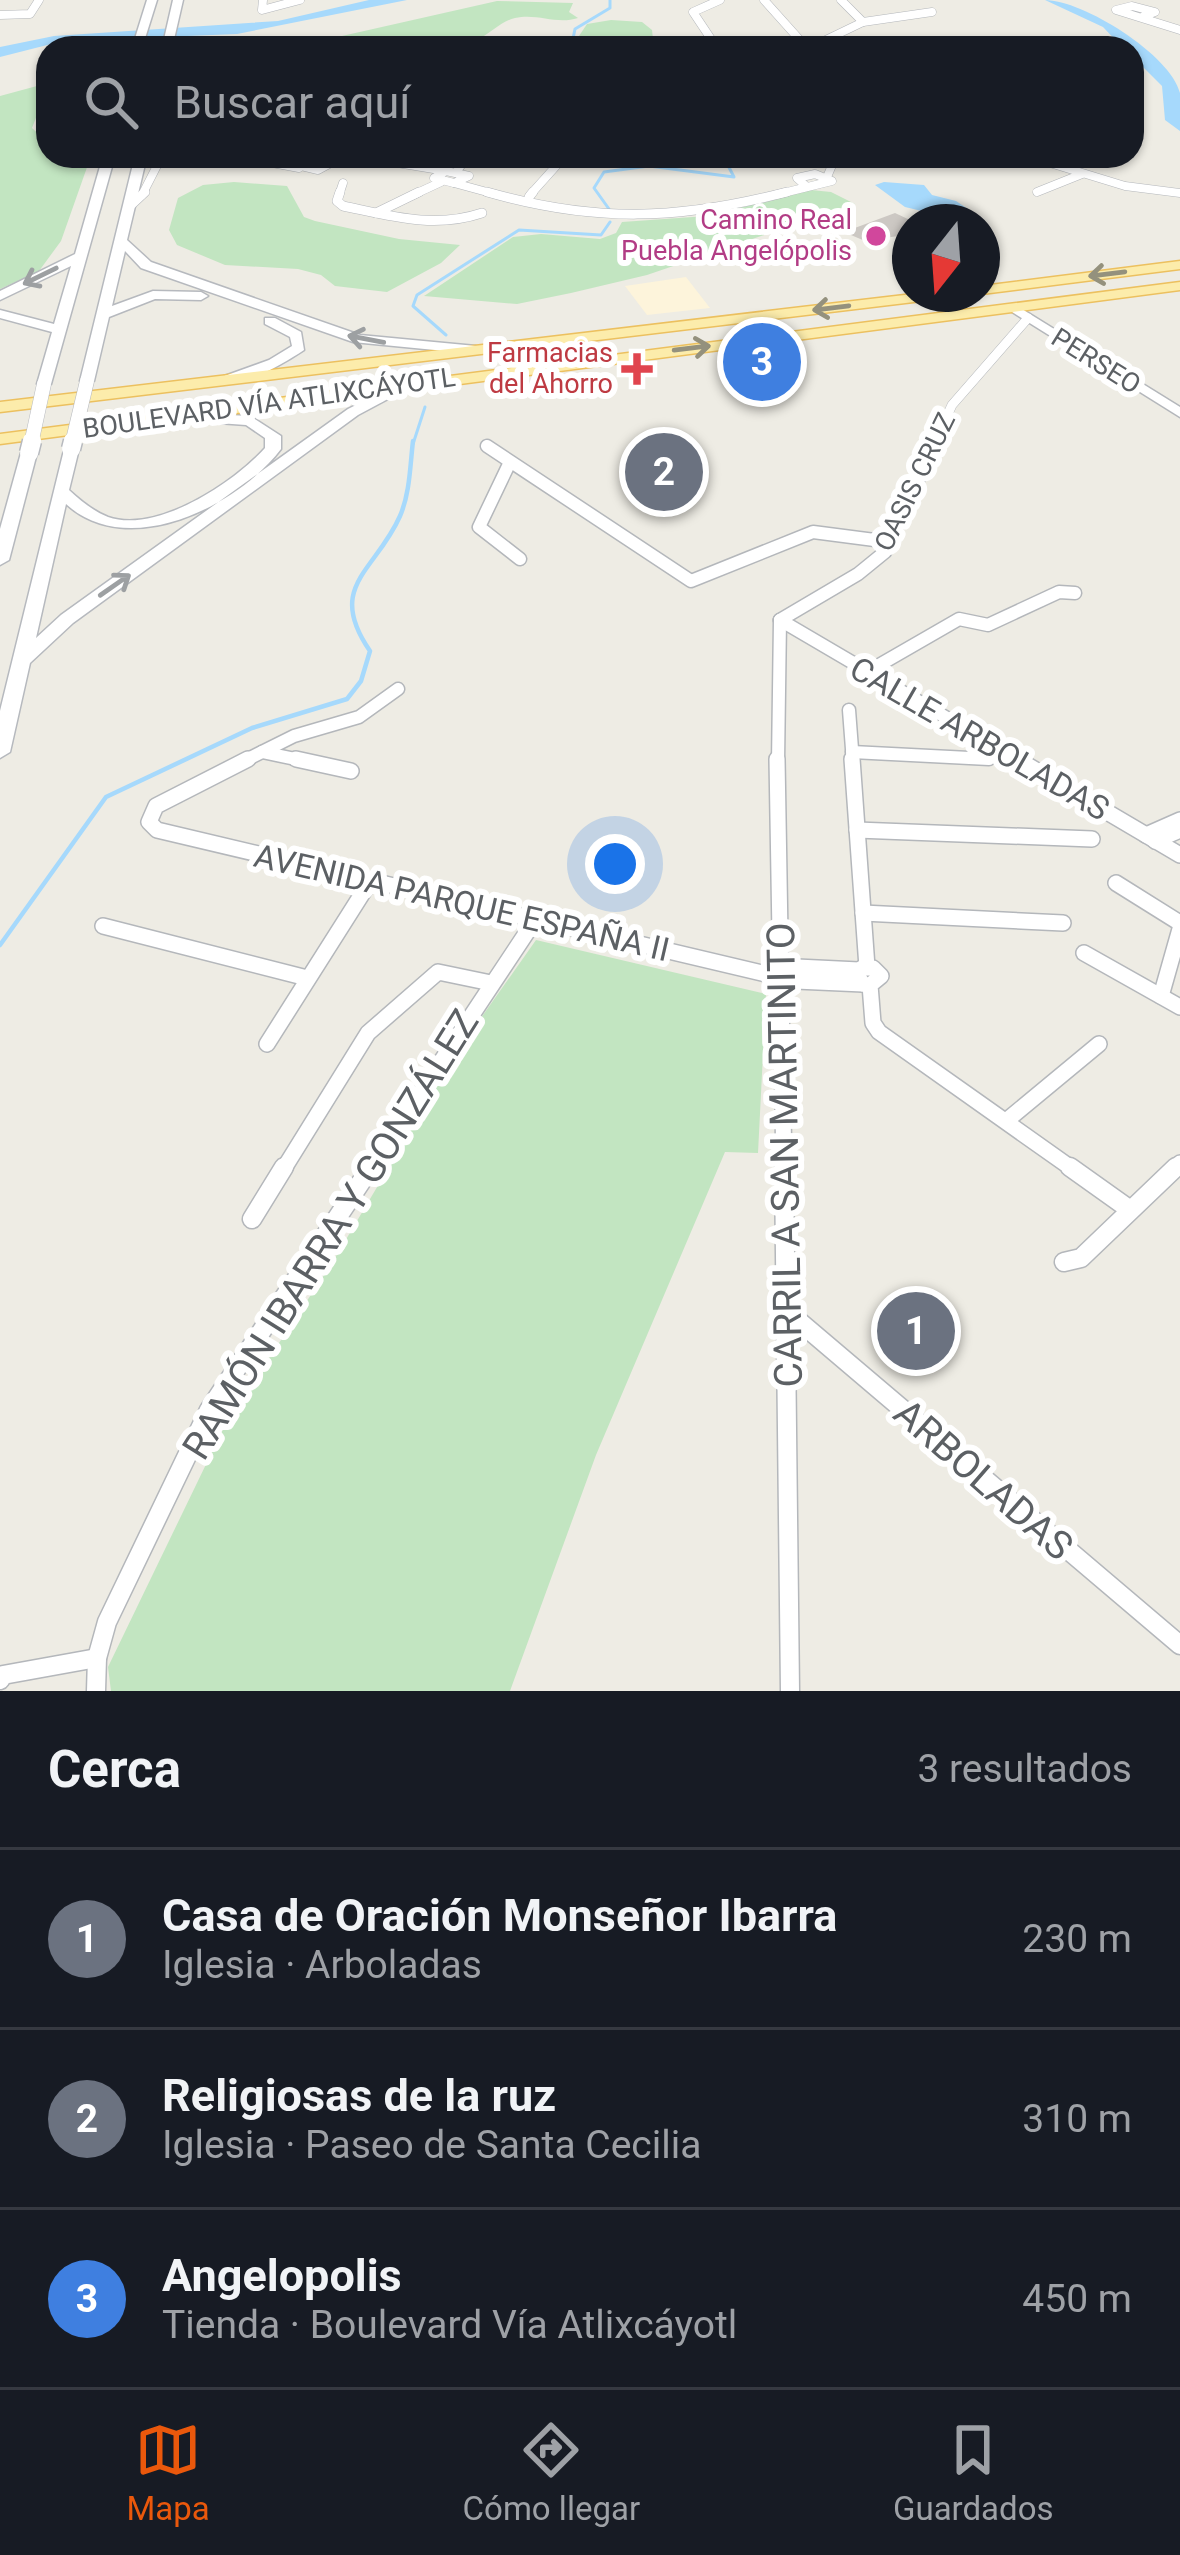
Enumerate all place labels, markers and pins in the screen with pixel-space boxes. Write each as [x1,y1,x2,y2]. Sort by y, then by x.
place label: Camino Real Puebla Angelópolis [621,204,852,267]
marker: Camino Real Puebla Angelópolis [863,223,889,249]
pin: 3 [723,317,801,407]
place label: Farmacias del Ahorro [487,337,613,400]
marker: Farmacias del Ahorro [624,356,650,382]
pin: 2 [625,427,703,517]
pin: 1 [877,1286,955,1376]

